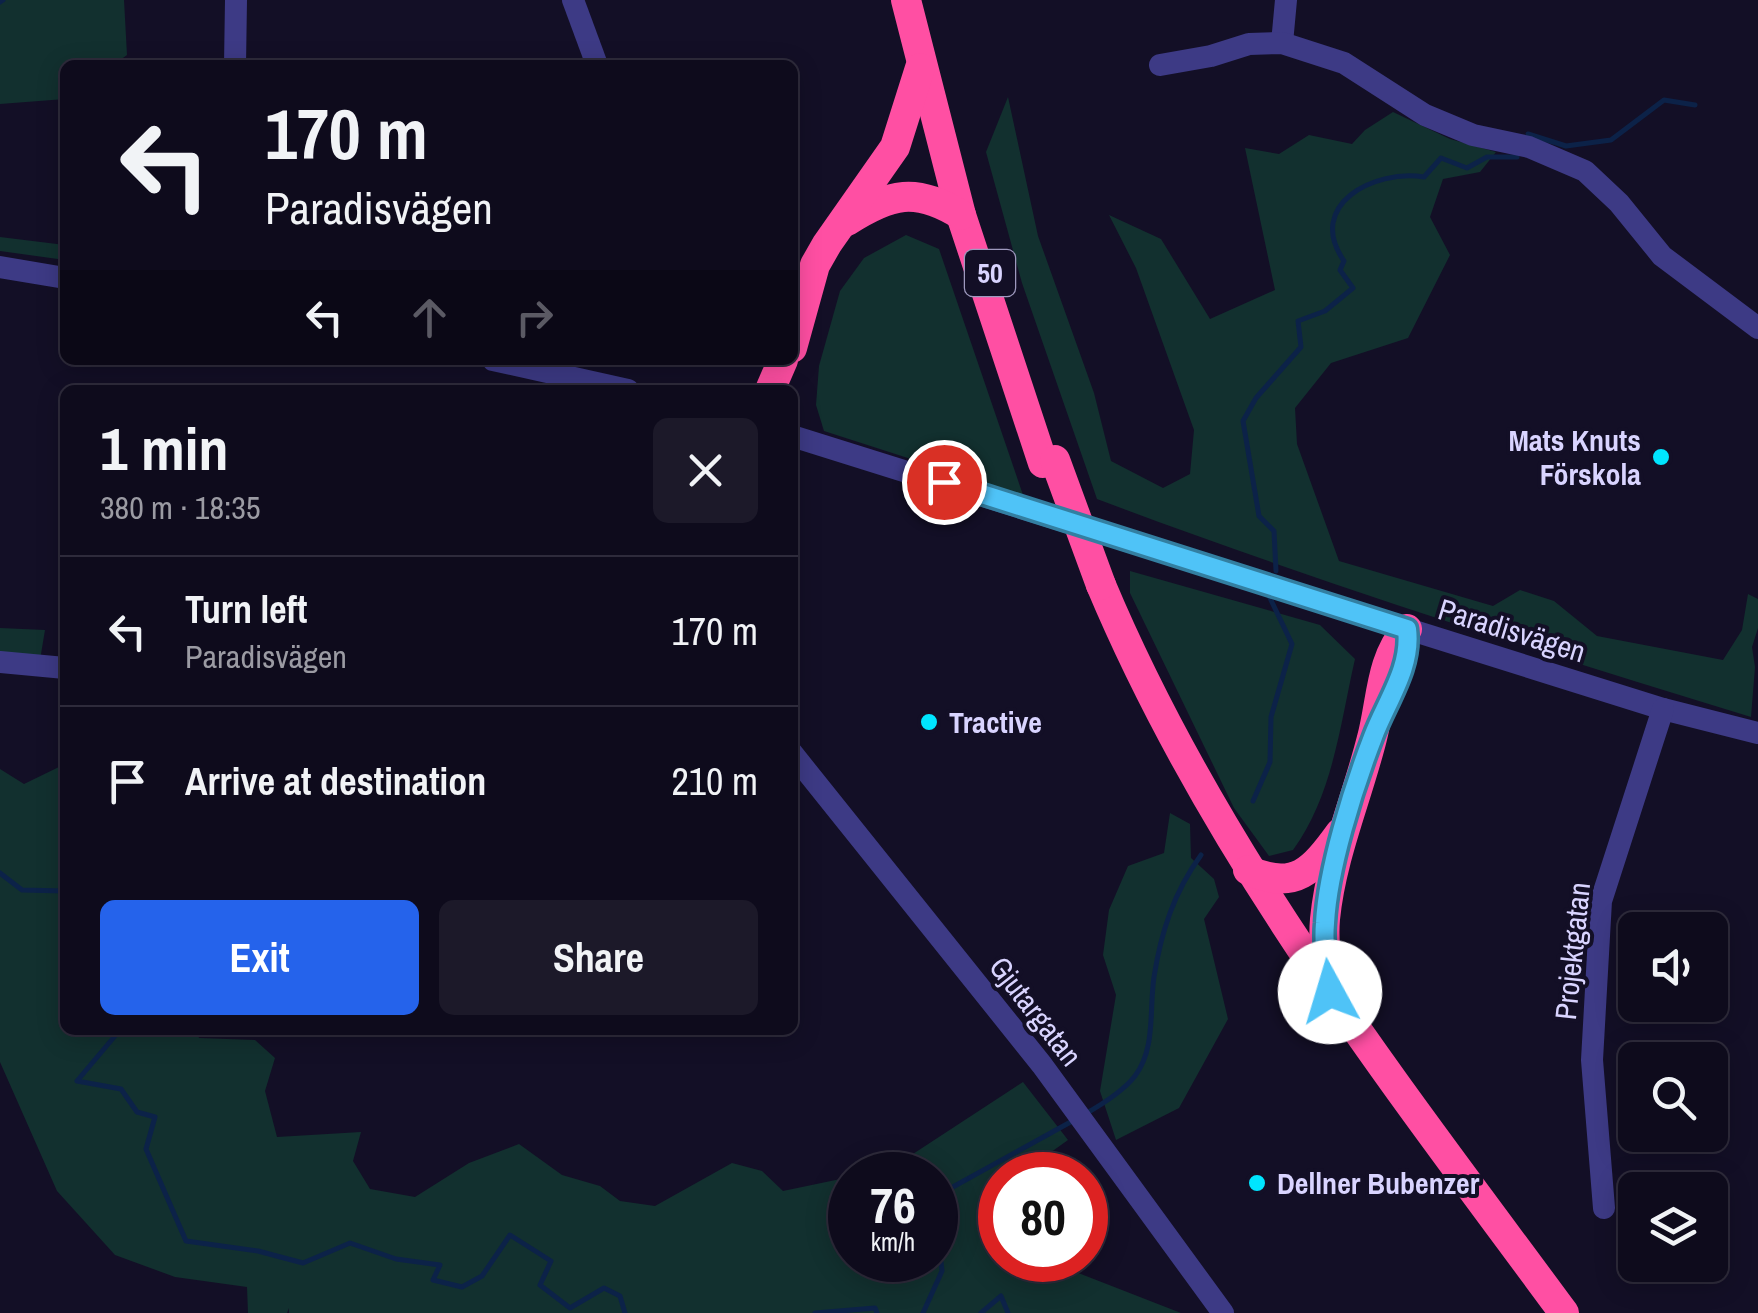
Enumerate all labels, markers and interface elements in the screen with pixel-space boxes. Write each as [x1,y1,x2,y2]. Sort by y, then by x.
text: 170 m [265,87,428,181]
icon: left [100,100,230,230]
text: Paradisvägen [265,177,493,238]
road number: 50 [965,250,1015,296]
icon: left [297,290,352,345]
icon: ahead [402,290,457,345]
icon: right [507,290,562,345]
text: 1 min [100,408,229,489]
button: close [653,418,758,523]
place label: Mats Knuts Förskola [1508,420,1641,494]
pin [902,440,987,525]
marker: Mats Knuts Förskola [1650,446,1672,468]
icon: arrive [917,455,972,510]
text: 380 m · 18:35 [100,486,260,529]
text: Turn left [185,584,307,635]
street label: Paradisvägen [1434,589,1590,671]
icon: left [100,604,155,659]
text: 170 m [671,606,758,657]
text: Paradisvägen [185,635,347,678]
place label: Tractive [949,702,1042,742]
marker: Tractive [918,711,940,733]
icon: arrive [100,754,155,809]
text: Arrive at destination [185,756,486,807]
text: 210 m [671,756,758,807]
street label: Projektgatan [1545,880,1599,1022]
button: Exit [100,900,419,1015]
button: Share [439,900,758,1015]
map controls [1618,912,1728,1282]
button: sound [1618,912,1728,1022]
position arrow [1278,940,1382,1044]
street label: Gjutargatan [981,948,1091,1074]
button: search [1618,1042,1728,1152]
speed limit sign: 80 [978,1152,1108,1282]
place label: Dellner Bubenzer [1277,1163,1480,1203]
text: 76 [870,1171,916,1239]
marker: Dellner Bubenzer [1246,1172,1268,1194]
button: layers [1618,1172,1728,1282]
text: km/h [871,1225,915,1259]

